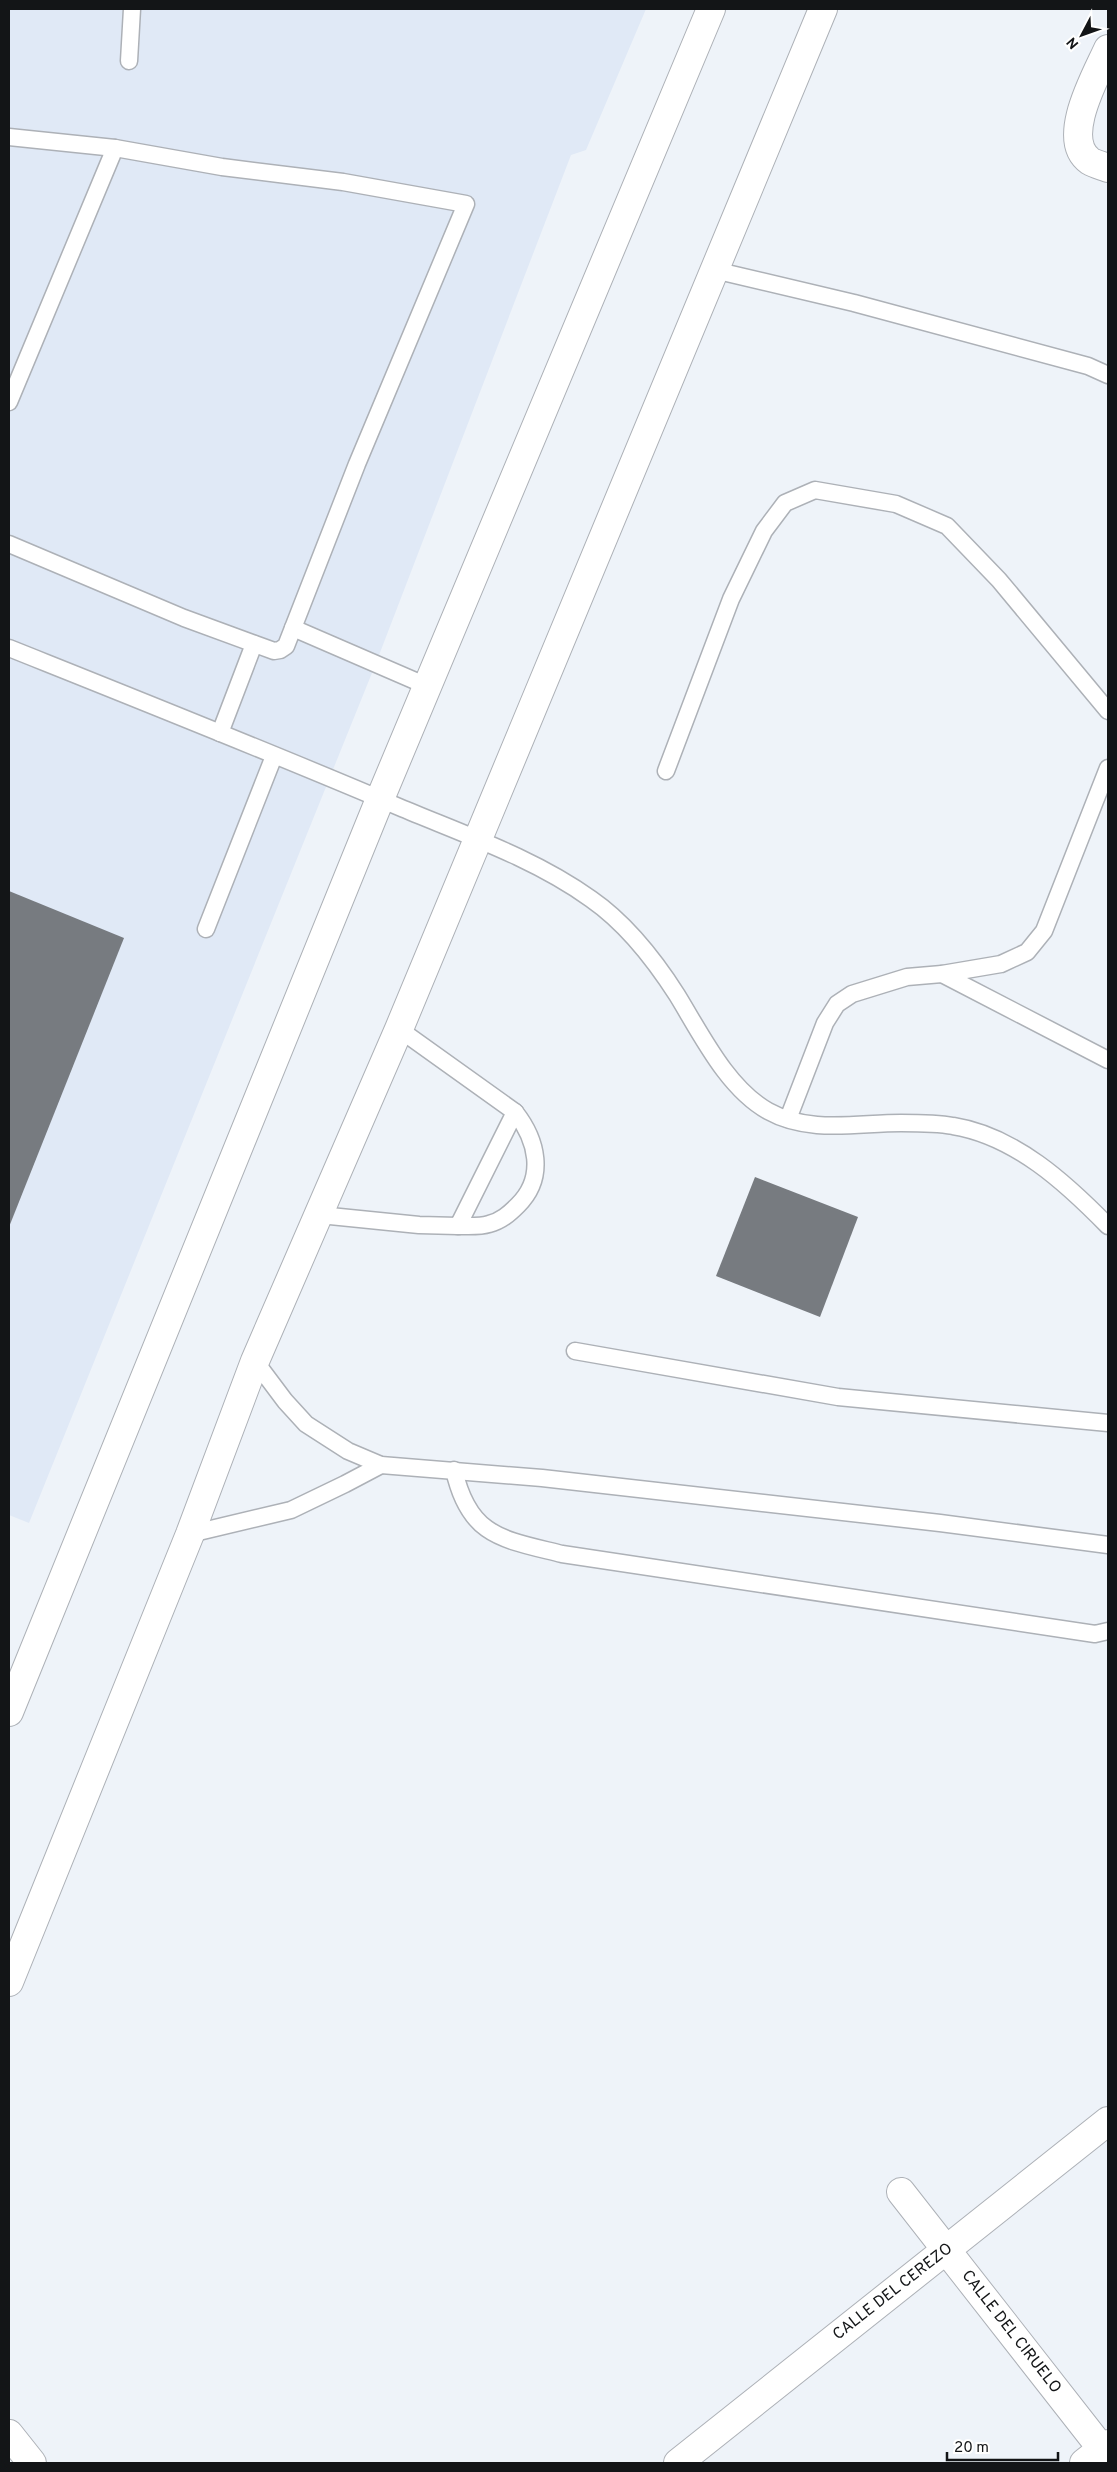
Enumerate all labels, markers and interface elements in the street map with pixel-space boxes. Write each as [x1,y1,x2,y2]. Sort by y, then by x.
north arrow [1057,10,1107,60]
text: N [1064,33,1083,52]
street label: CALLE DEL CEREZO [829,2239,957,2345]
street label: CALLE DEL CIRUELO [957,2266,1065,2398]
scale bar [947,2430,1058,2462]
text: 20 m [954,2439,989,2458]

